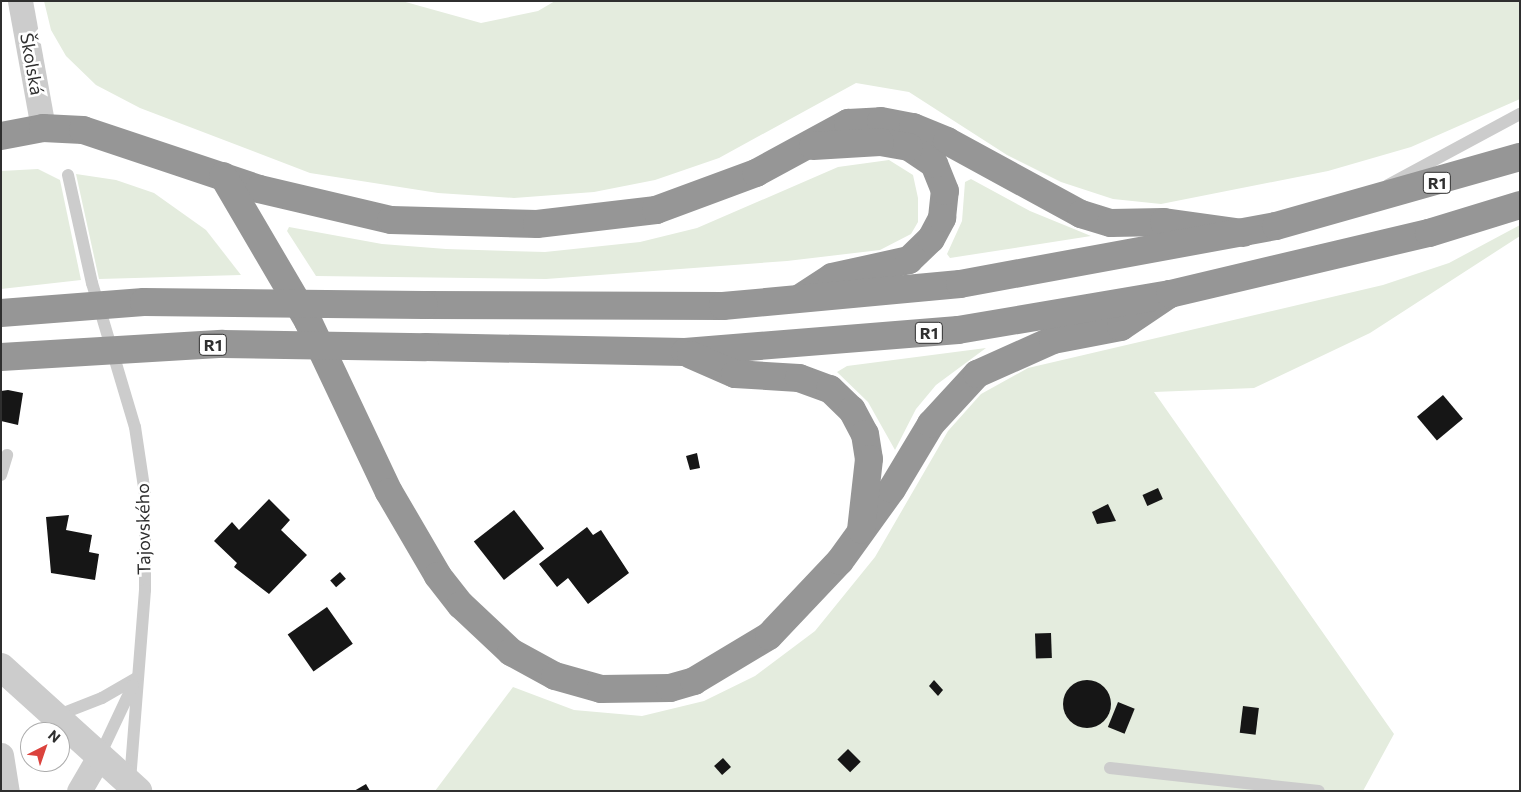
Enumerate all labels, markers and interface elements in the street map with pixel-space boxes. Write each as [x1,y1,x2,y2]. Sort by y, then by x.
street label: Školská [16,31,48,97]
road number: R1 [1422,170,1452,197]
road number: R1 [914,319,944,346]
road number: R1 [198,332,228,358]
street label: Tajovského [131,483,155,575]
north arrow [20,722,70,772]
text: N [45,726,64,746]

